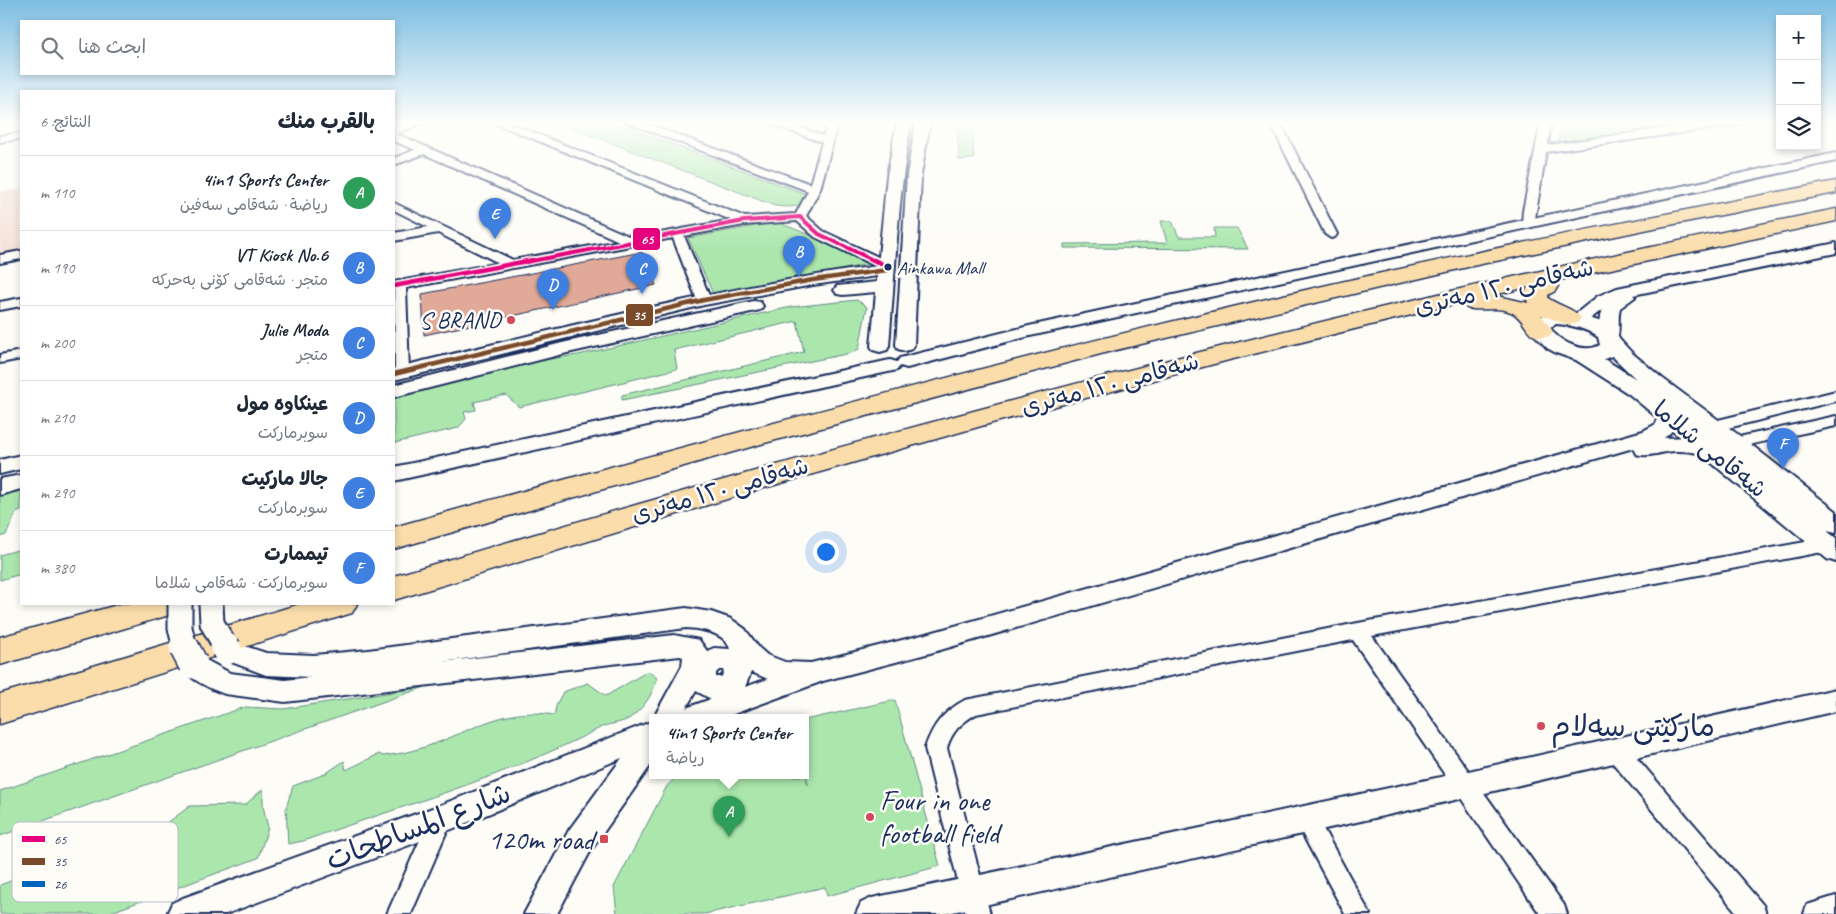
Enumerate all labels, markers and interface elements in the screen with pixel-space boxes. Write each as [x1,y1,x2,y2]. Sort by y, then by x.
map controls [1776,15,1821,150]
button: + [1776,15,1821,60]
search box [20,20,395,75]
icon: search [38,34,66,62]
text: ابحث هنا [78,35,146,59]
button: − [1776,60,1821,105]
button: layers [1776,105,1821,150]
text: بالقرب منك [278,108,375,134]
text: النتائج: 6 [40,112,91,132]
text: 4in1 Sports Center [202,168,328,192]
text: 110 m [40,183,74,203]
text: A [355,183,363,203]
text: رياضة · شەقامی سەفین [180,195,328,215]
pin: E [479,198,511,239]
line badge: 65 [632,227,661,251]
text: 65 [641,231,655,248]
pin: B [783,236,815,277]
text: VT Kiosk No.6 [235,243,328,267]
street label: شەقامی ١٢٠ مەتری [1411,252,1597,322]
pin: C [626,253,658,294]
place label: Ainkawa Mall [897,256,988,280]
text: 190 m [40,258,74,278]
text: B [355,258,363,278]
marker: Ainkawa Mall [883,262,893,272]
pin: D [537,269,569,310]
text: متجر · شەقامی کۆنی بەحرکە [152,270,328,290]
line badge: 35 [625,303,654,327]
place label: S BRAND [419,305,503,335]
text: 35 [633,307,647,324]
marker: S BRAND [505,314,517,326]
text: Julie Moda [261,318,328,342]
text: 200 m [40,333,74,353]
text: C [355,333,363,353]
text: متجر [297,345,328,365]
street label: شەقامی ١٢٠ مەتری [1018,346,1202,422]
text: عينكاوه مول [237,392,328,416]
street label: شەقامی شلاما [1647,394,1773,504]
text: 210 m [40,408,74,428]
text: D [354,408,364,428]
text: سوبرماركت [258,423,328,443]
pin: F [1767,428,1799,469]
street label: شەقامی ١٢٠ مەتری [628,450,812,530]
text: جالا ماركيت [242,467,328,491]
text: 290 m [40,483,74,503]
text: E [355,483,363,503]
text: سوبرماركت [258,498,328,518]
your location [813,539,839,565]
text: تیممارت [264,542,328,566]
text: 380 m [40,558,74,578]
text: F [355,558,363,578]
text: سوبرماركت · شەقامی شلاما [155,573,328,593]
place label: مارکێتی سەلام [1551,708,1715,748]
popup [649,714,809,779]
marker: مارکێتی سەلام [1535,720,1547,732]
text: 4in1 Sports Center [666,721,792,745]
text: رياضة [666,748,705,768]
street label: شارع المساطحات [320,774,516,880]
place label: Four in one football field [880,782,1003,852]
pin: A [713,796,745,837]
marker: Four in one football field [864,811,876,823]
place label: 120m road [488,821,599,858]
legend [12,822,178,902]
text: 65 [54,831,67,848]
marker: 120m road [598,833,610,845]
text: 35 [54,853,67,870]
text: 26 [54,876,67,893]

